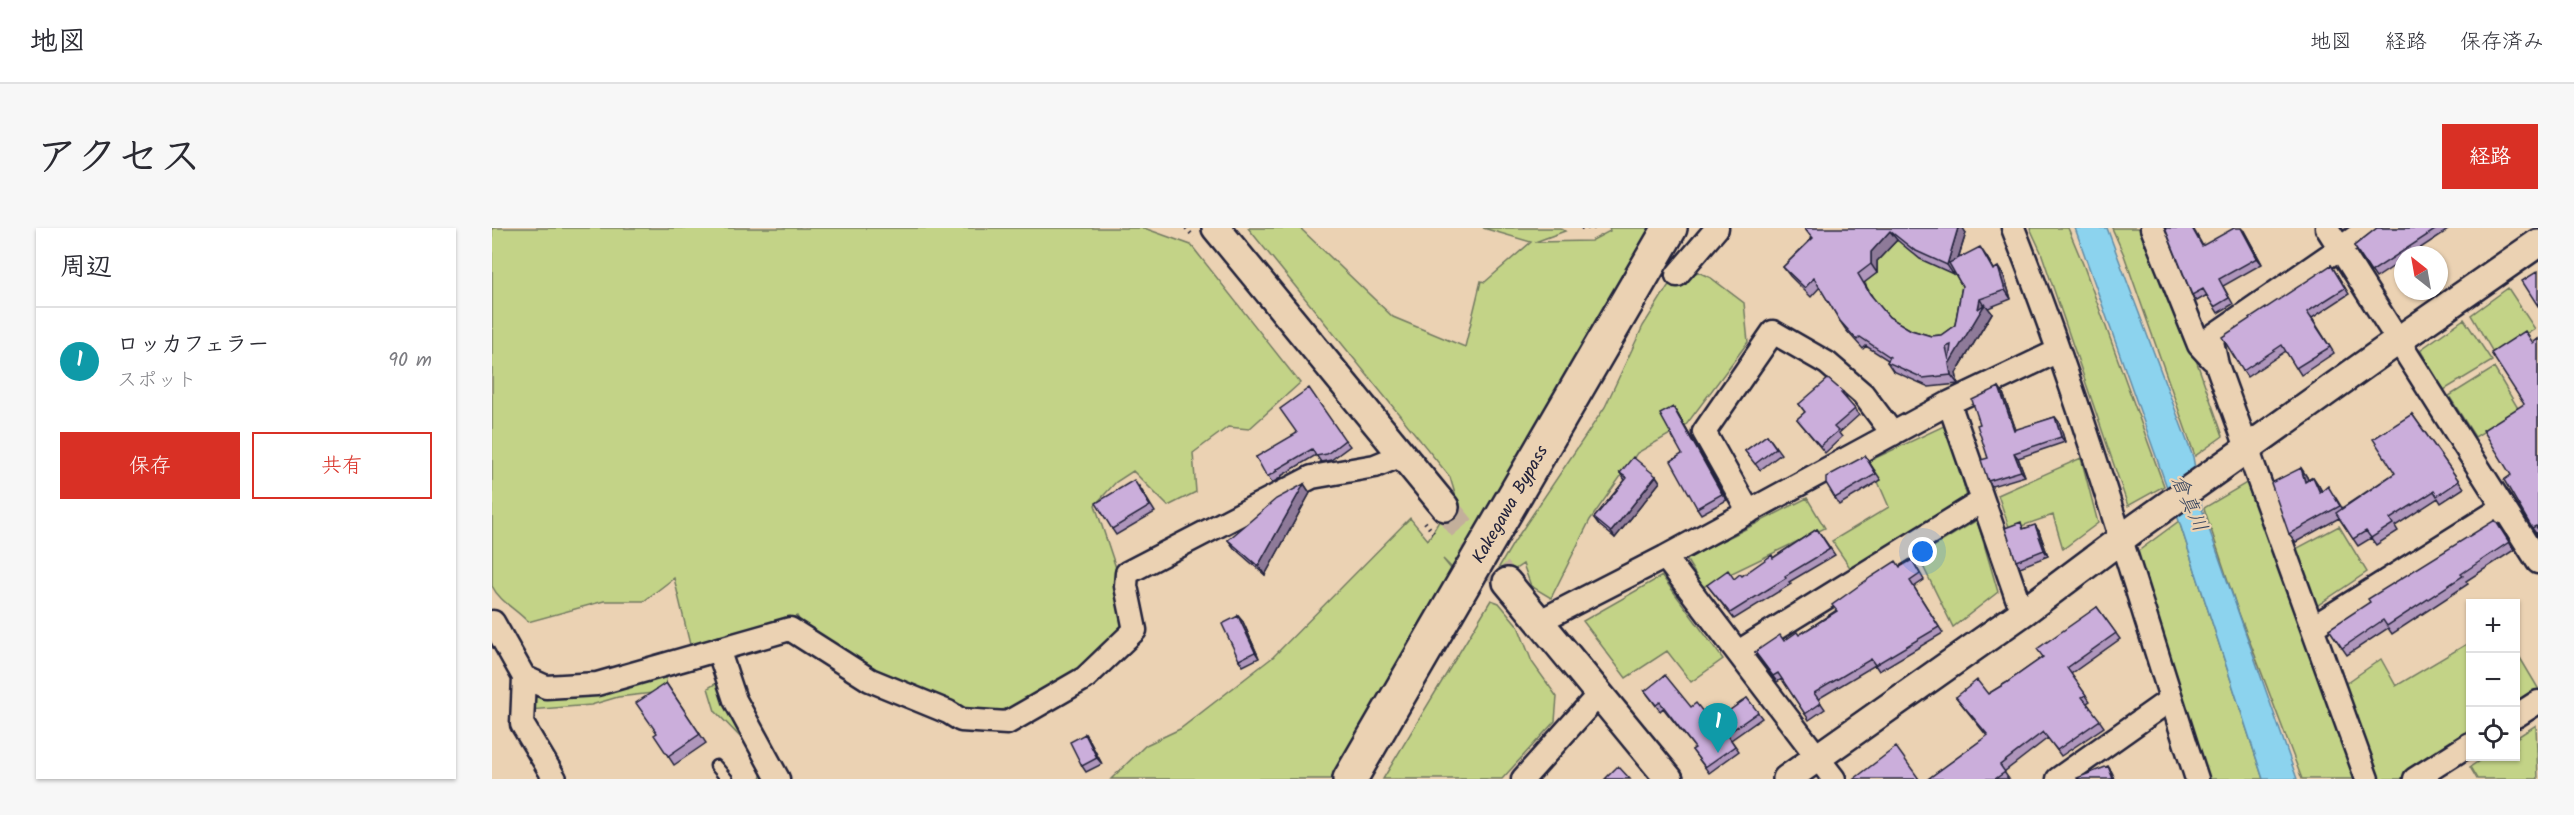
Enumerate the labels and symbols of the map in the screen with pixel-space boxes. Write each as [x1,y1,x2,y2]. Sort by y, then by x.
north arrow [2394,246,2448,300]
street label: Kakegawa Bypass [1465,440,1557,569]
water label: 倉真川 [2161,470,2215,538]
your location [1908,537,1937,566]
pin: 1 [1698,704,1738,753]

